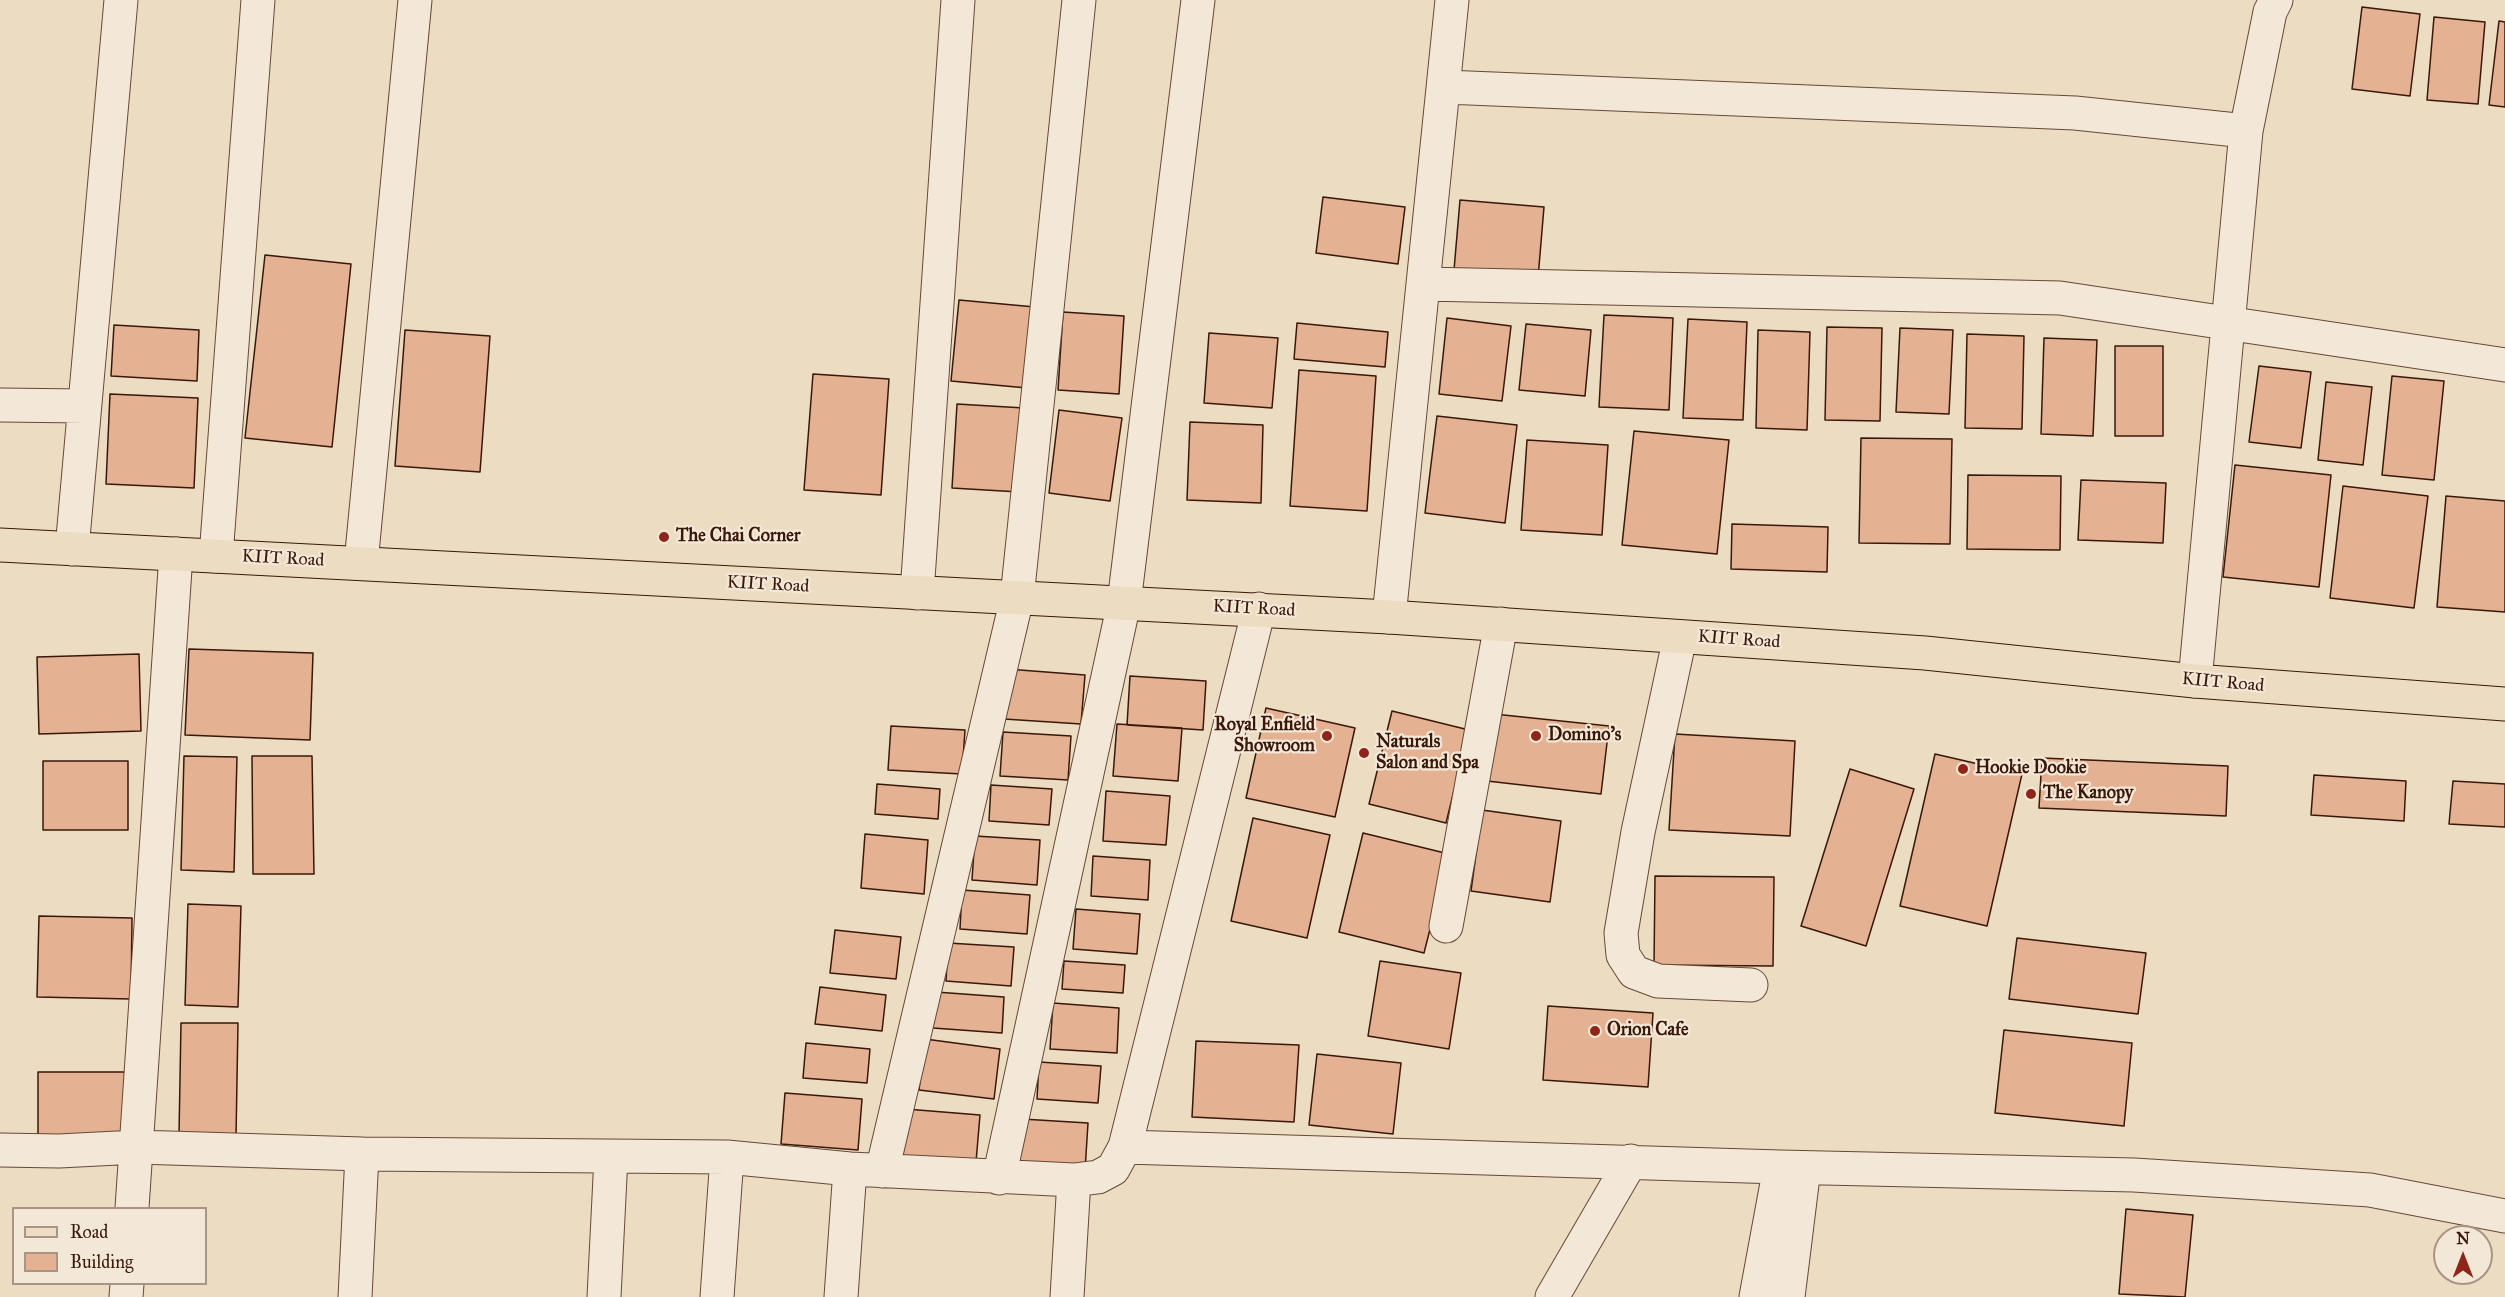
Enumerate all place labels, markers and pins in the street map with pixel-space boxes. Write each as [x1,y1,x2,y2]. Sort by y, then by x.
place label: The Chai Corner [676,526,801,548]
marker: The Chai Corner [657,530,671,544]
place label: Royal Enfield Showroom [1214,715,1315,758]
place label: Domino's [1548,725,1621,747]
marker: Royal Enfield Showroom [1320,729,1334,743]
marker: Domino's [1529,729,1543,743]
place label: Naturals Salon and Spa [1376,732,1479,774]
marker: Naturals Salon and Spa [1357,746,1371,760]
place label: Hookie Dookie [1975,758,2087,780]
marker: Hookie Dookie [1956,762,1970,776]
place label: The Kanopy [2043,783,2133,805]
marker: The Kanopy [2024,787,2038,801]
place label: Orion Cafe [1607,1020,1688,1042]
marker: Orion Cafe [1588,1024,1602,1038]

